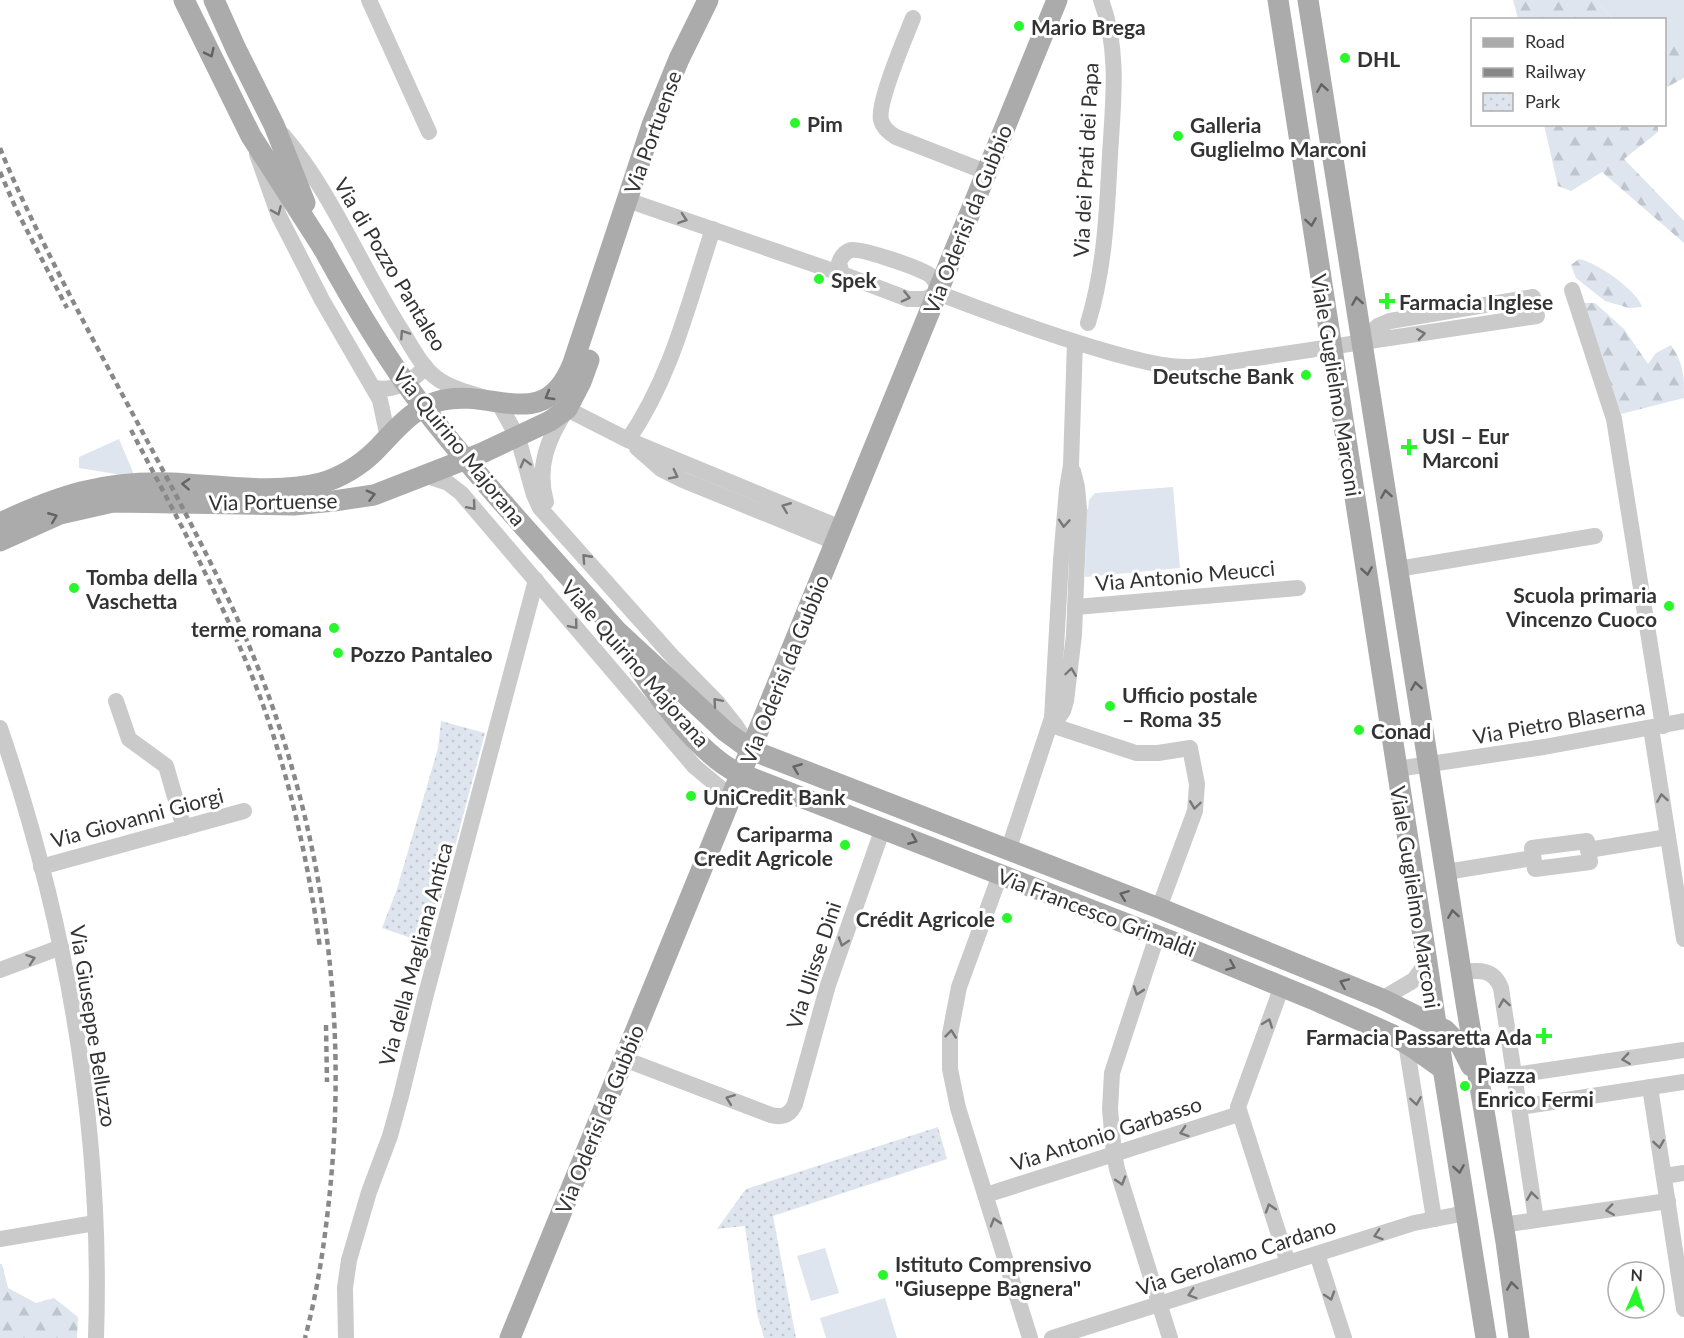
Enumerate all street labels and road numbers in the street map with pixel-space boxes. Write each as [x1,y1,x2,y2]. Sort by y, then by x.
street label: Via dei Prati dei Papa [1067,62,1103,258]
street label: Via Portuense [618,67,686,197]
street label: Via Oderisi da Gubbio [918,121,1016,317]
street label: Via di Pozzo Pantaleo [329,173,453,355]
street label: Viale Guglielmo Marconi [1307,272,1367,498]
street label: Via Quirino Majorana [388,362,532,530]
street label: Via Portuense [208,487,338,515]
street label: Via Antonio Meucci [1094,555,1276,595]
street label: Via Oderisi da Gubbio [735,571,833,767]
street label: Viale Quirino Majorana [557,574,715,752]
street label: Via Pietro Blaserna [1471,694,1647,748]
street label: Via Giovanni Giorgi [48,782,226,852]
street label: Viale Guglielmo Marconi [1386,784,1446,1010]
street label: Via della Magliana Antica [373,839,457,1069]
street label: Via Francesco Grimaldi [994,863,1200,961]
street label: Via Ulisse Dini [781,898,845,1032]
street label: Via Giuseppe Belluzzo [66,923,122,1129]
street label: Via Oderisi da Gubbio [550,1021,648,1217]
street label: Via Antonio Garbasso [1007,1090,1205,1176]
street label: Via Gerolamo Cardano [1133,1212,1339,1300]

